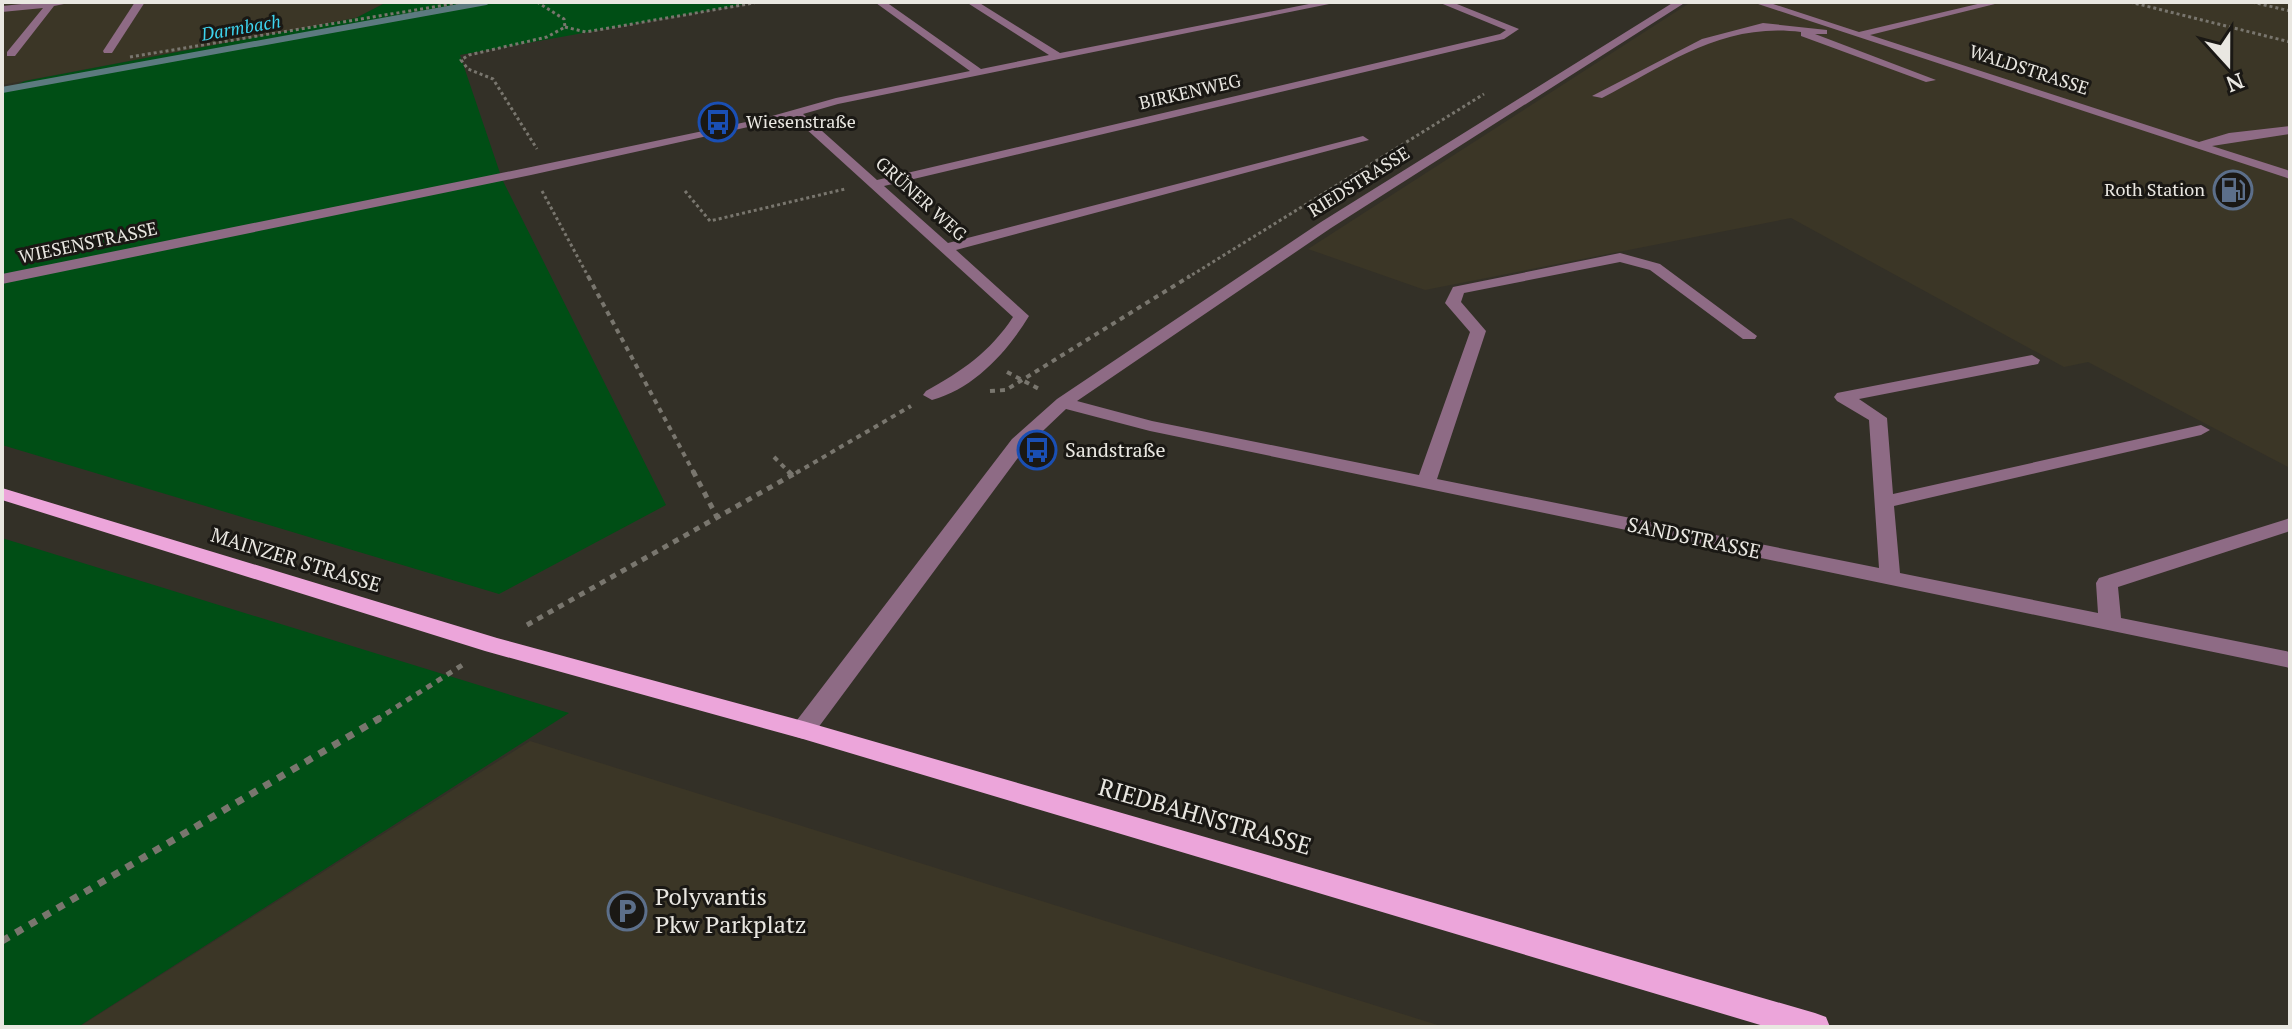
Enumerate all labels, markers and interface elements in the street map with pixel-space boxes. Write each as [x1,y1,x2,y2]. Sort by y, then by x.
water label: Darmbach [198,8,282,46]
north arrow [2188,24,2268,104]
street label: WALDSTRASSE [1966,38,2092,100]
text: N [2222,67,2248,100]
street label: BIRKENWEG [1136,68,1244,114]
bus stop icon: Wiesenstraße [697,101,739,143]
place label: Wiesenstraße [746,109,856,133]
street label: RIEDSTRASSE [1303,140,1414,222]
street label: GRÜNER WEG [871,151,973,246]
fuel station icon: Roth Station [2212,169,2254,211]
place label: Roth Station [2104,177,2205,201]
street label: WIESENSTRASSE [16,216,159,268]
bus stop icon: Sandstraße [1016,429,1058,471]
place label: Sandstraße [1065,436,1165,463]
street label: SANDSTRASSE [1625,510,1763,565]
street label: MAINZER STRASSE [208,521,385,598]
street label: RIEDBAHNSTRASSE [1095,770,1315,862]
place label: Polyvantis Pkw Parkplatz [655,880,807,940]
parking icon: Polyvantis Pkw Parkplatz [606,890,648,932]

